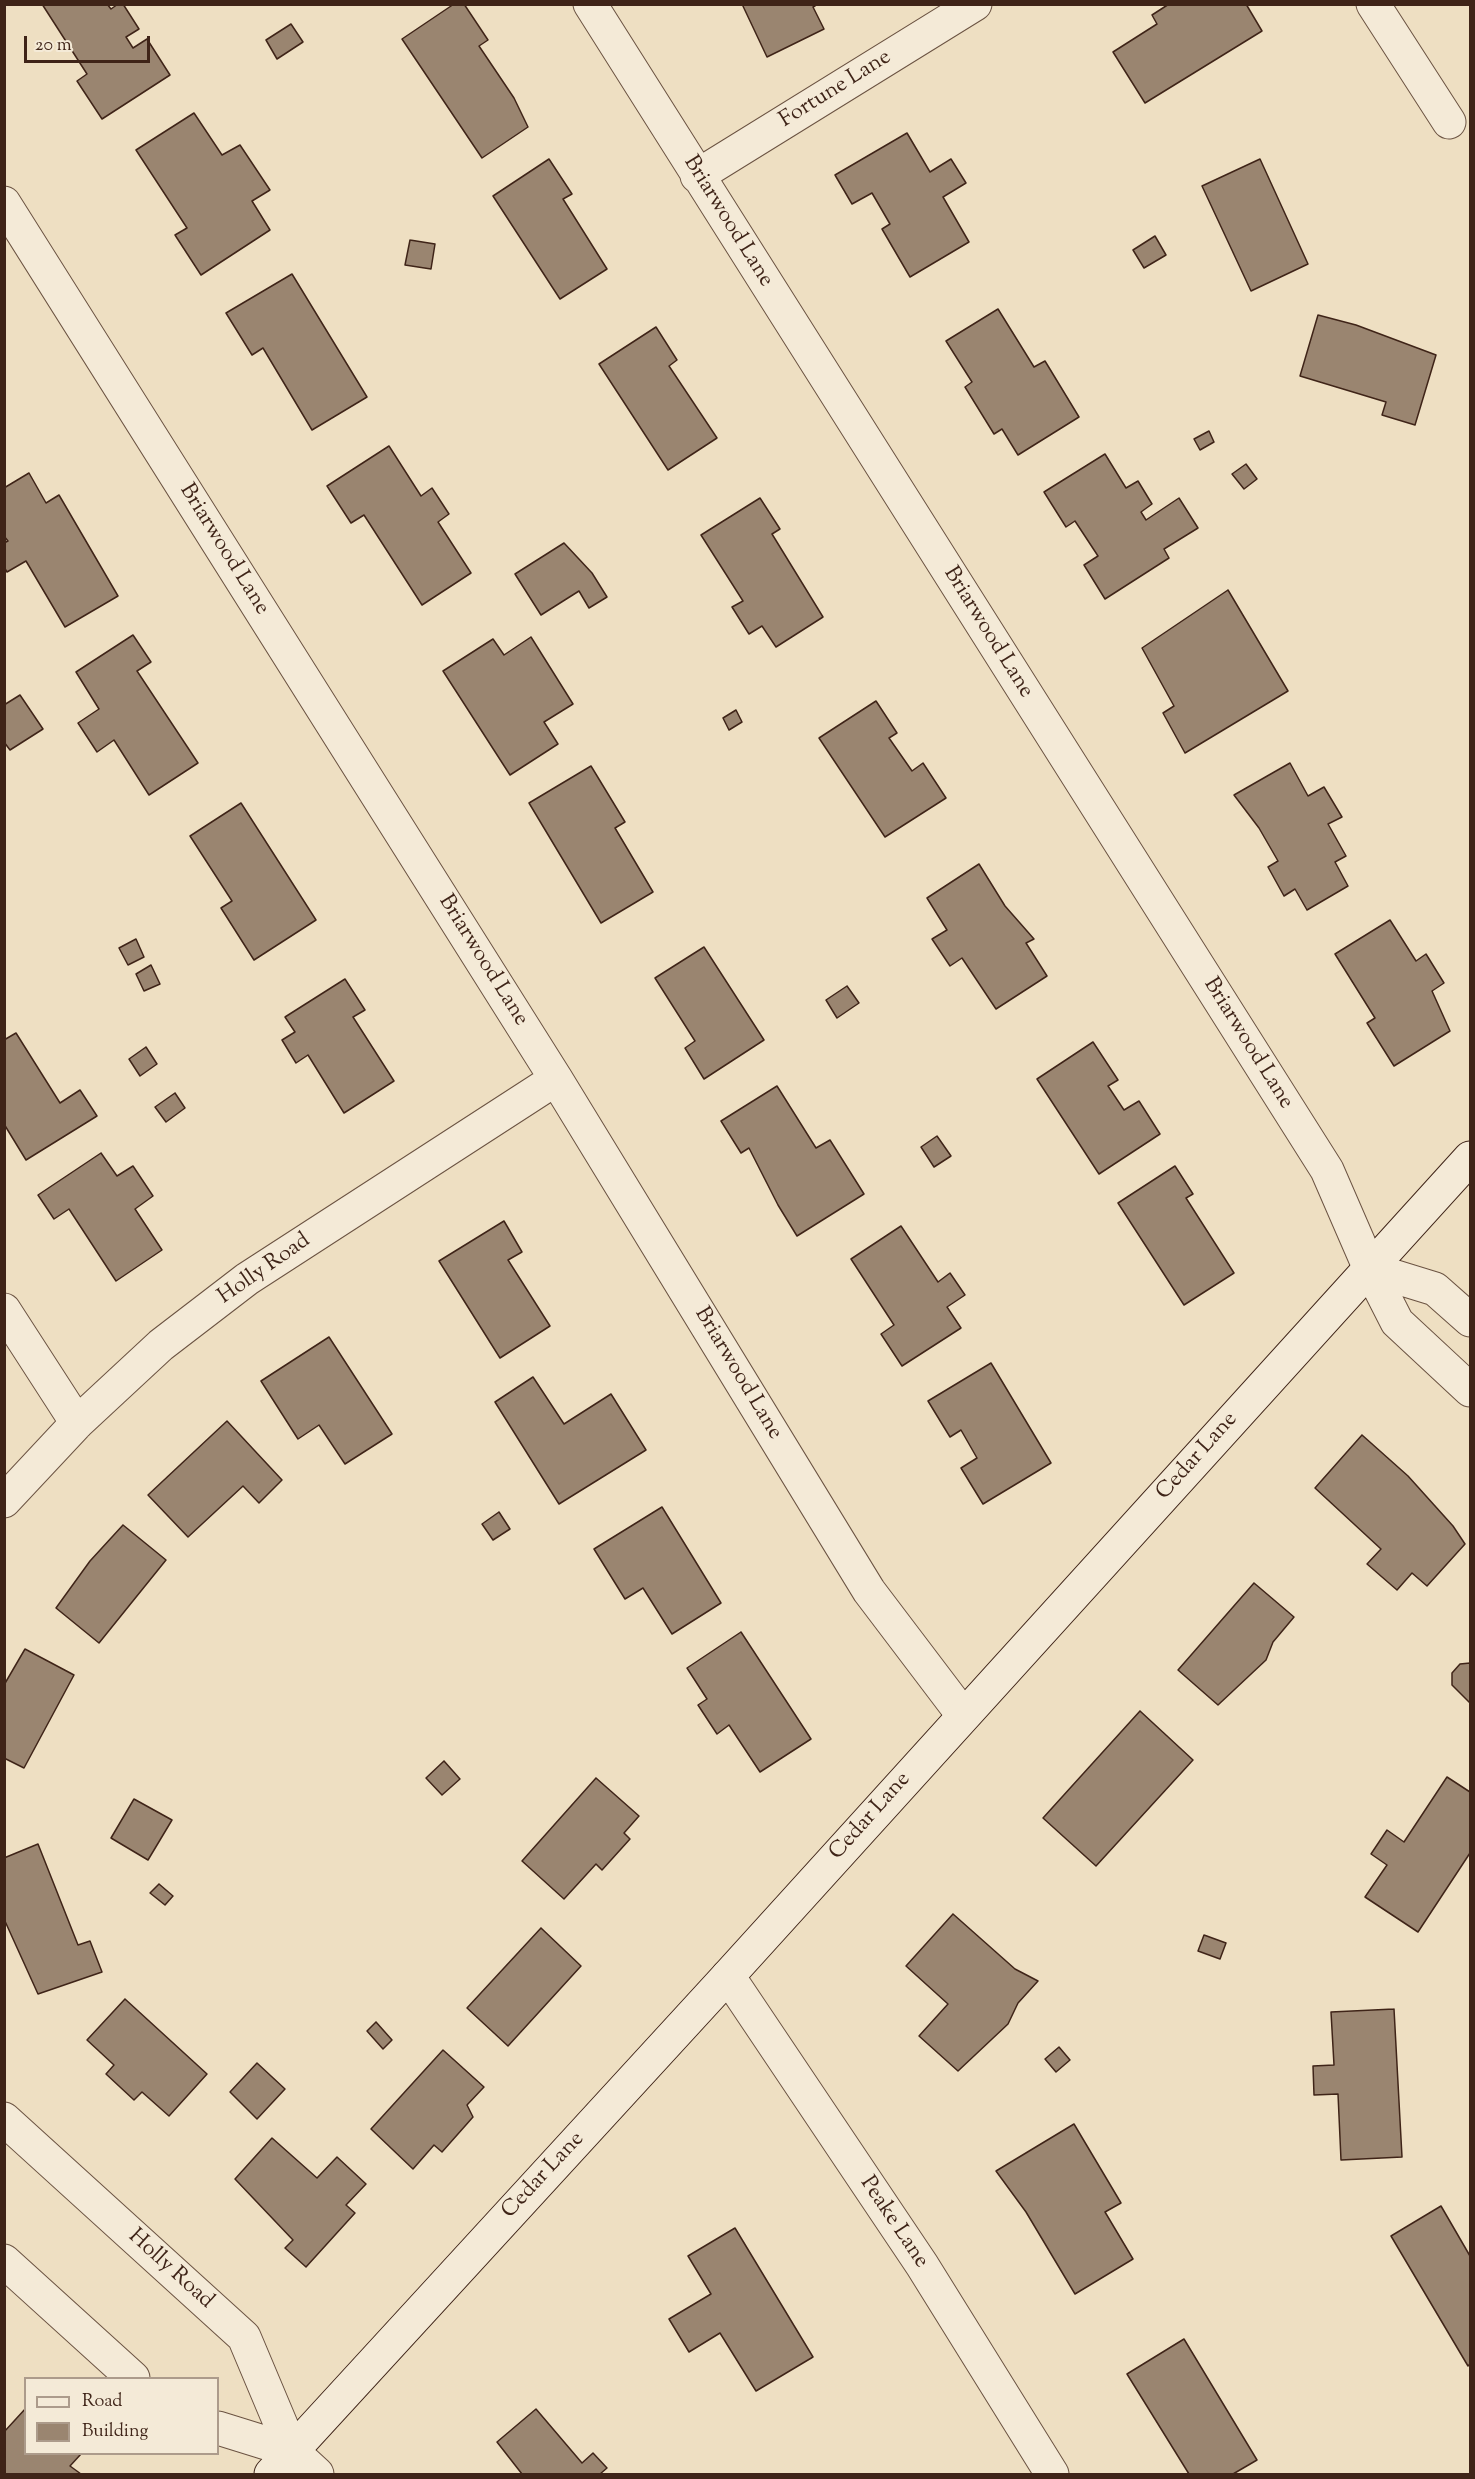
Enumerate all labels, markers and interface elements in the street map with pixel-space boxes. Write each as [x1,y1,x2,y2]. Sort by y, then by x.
scale bar [27,24,153,62]
text: 20 m [35,33,72,59]
street label: Fortune Lane [775,45,897,135]
street label: Briarwood Lane [676,151,778,293]
street label: Briarwood Lane [172,479,274,621]
street label: Briarwood Lane [936,562,1038,704]
street label: Briarwood Lane [431,890,533,1032]
street label: Briarwood Lane [1196,973,1298,1115]
street label: Holly Road [214,1229,316,1311]
street label: Briarwood Lane [687,1303,787,1445]
street label: Cedar Lane [1152,1408,1244,1506]
street label: Cedar Lane [825,1768,917,1866]
street label: Cedar Lane [497,2127,591,2225]
street label: Peake Lane [853,2172,933,2274]
street label: Holly Road [122,2225,218,2315]
legend [24,2377,219,2455]
text: Road [82,2389,122,2415]
text: Building [82,2419,148,2445]

